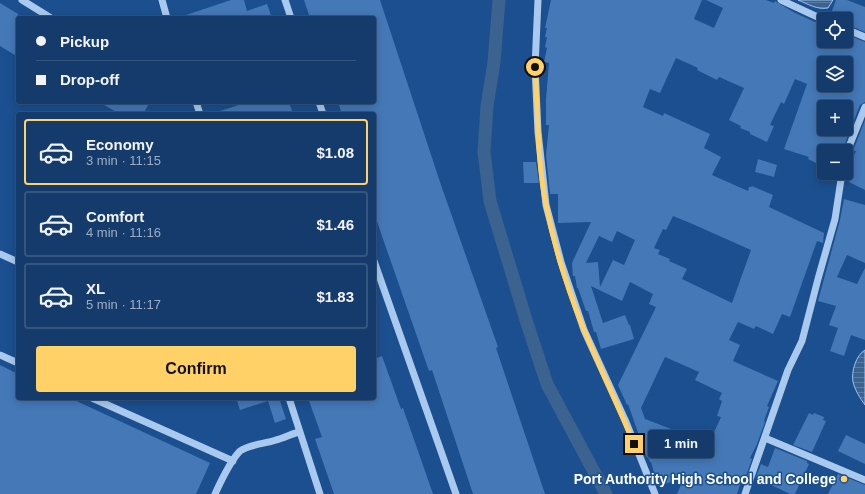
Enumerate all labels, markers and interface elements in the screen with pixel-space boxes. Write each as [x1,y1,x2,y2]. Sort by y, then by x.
map controls [817,12,853,180]
button: locate [817,12,853,48]
text: Pickup [60,33,109,50]
button: layers [817,56,853,92]
route start [526,58,544,76]
text: Drop-off [60,71,119,88]
button: + [817,100,853,136]
icon: car [38,134,74,170]
text: Economy [86,136,154,153]
text: $1.08 [316,144,354,161]
button: − [817,144,853,180]
text: 3 min · 11:15 [86,153,161,168]
icon: car [38,206,74,242]
text: Comfort [86,208,144,225]
text: $1.46 [316,216,354,233]
text: 4 min · 11:16 [86,225,161,240]
icon: car [38,278,74,314]
text: XL [86,280,105,297]
text: $1.83 [316,288,354,305]
text: 5 min · 11:17 [86,297,161,312]
button: Confirm [36,346,356,392]
callout: 1 min [648,430,714,458]
route end [625,435,643,453]
text: 1 min [664,436,698,451]
place label: Port Authority High School and College [574,471,836,487]
marker: Port Authority High School and College [839,474,849,484]

